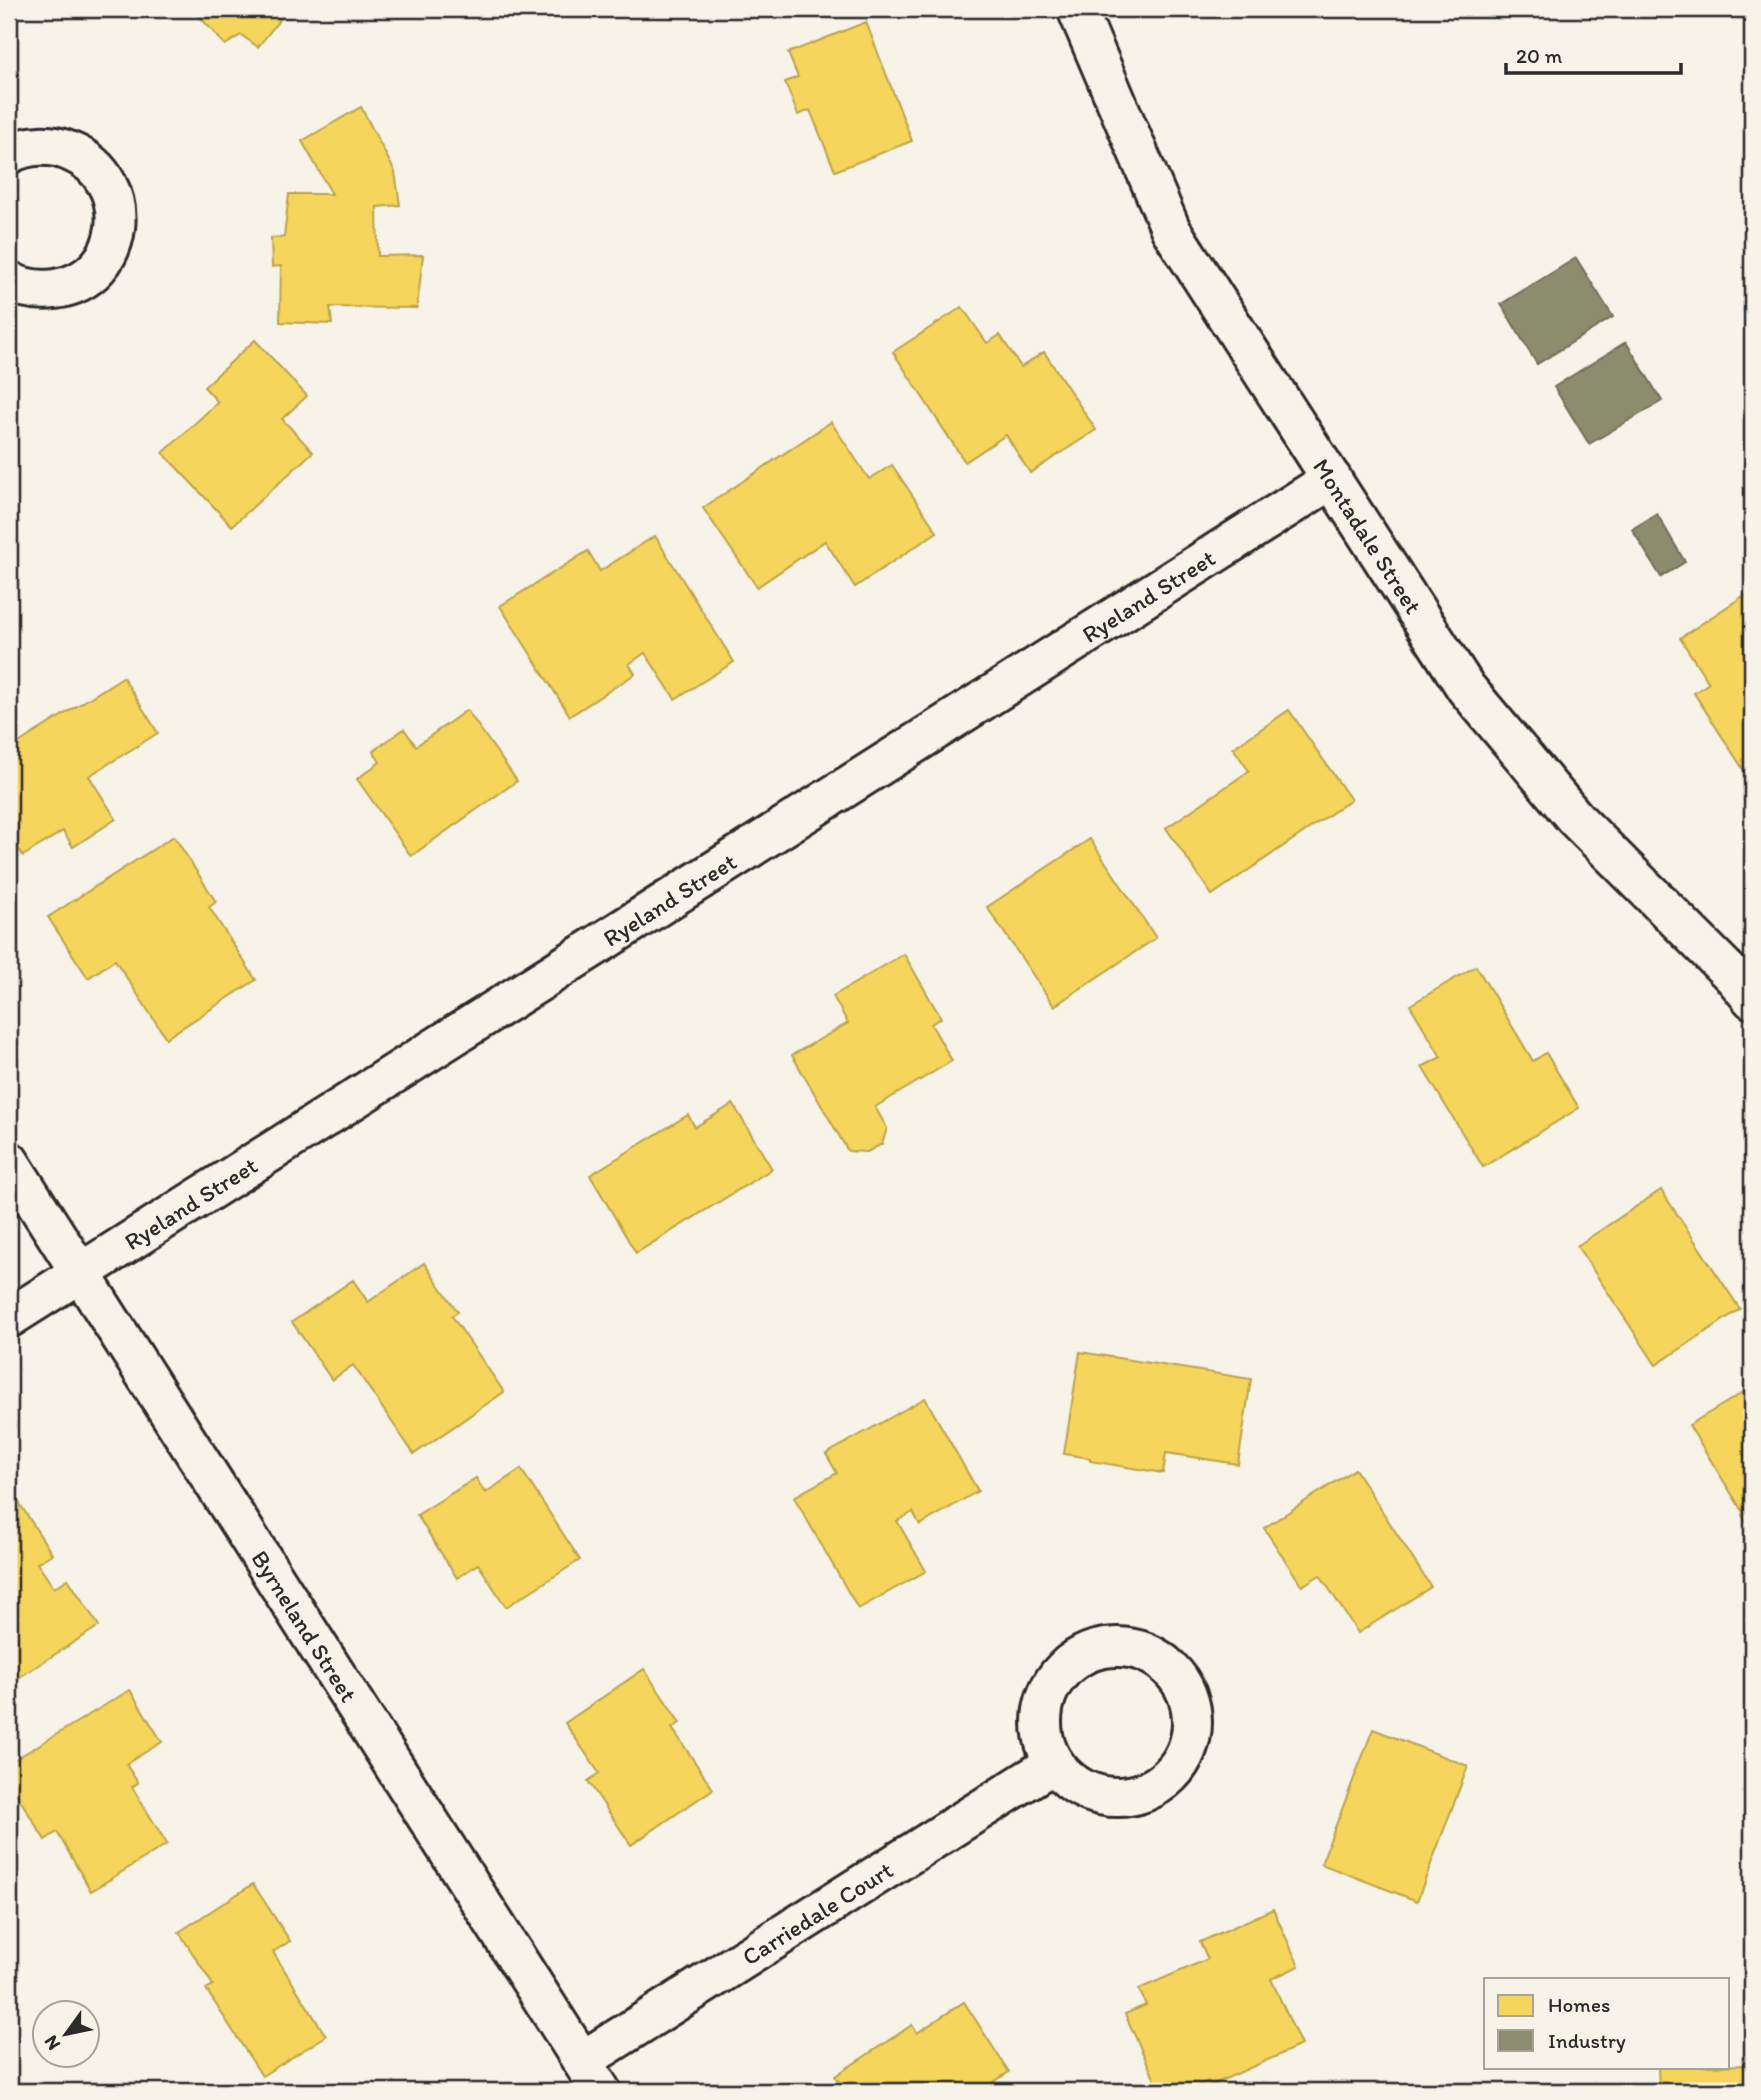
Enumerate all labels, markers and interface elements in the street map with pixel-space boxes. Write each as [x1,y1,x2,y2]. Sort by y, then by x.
scale bar [1506,32,1680,76]
text: 20 m [1516,43,1563,68]
street label: Montadale Street [1307,453,1429,619]
street label: Ryeland Street [1076,543,1220,648]
street label: Ryeland Street [598,846,741,952]
street label: Ryeland Street [119,1150,262,1256]
street label: Byrneland Street [246,1545,364,1707]
street label: Carriedale Court [736,1854,898,1971]
legend [1484,1978,1730,2068]
text: Homes [1548,1992,1610,2017]
north arrow [32,1998,102,2068]
text: Industry [1548,2028,1626,2053]
text: N [39,2031,65,2055]

